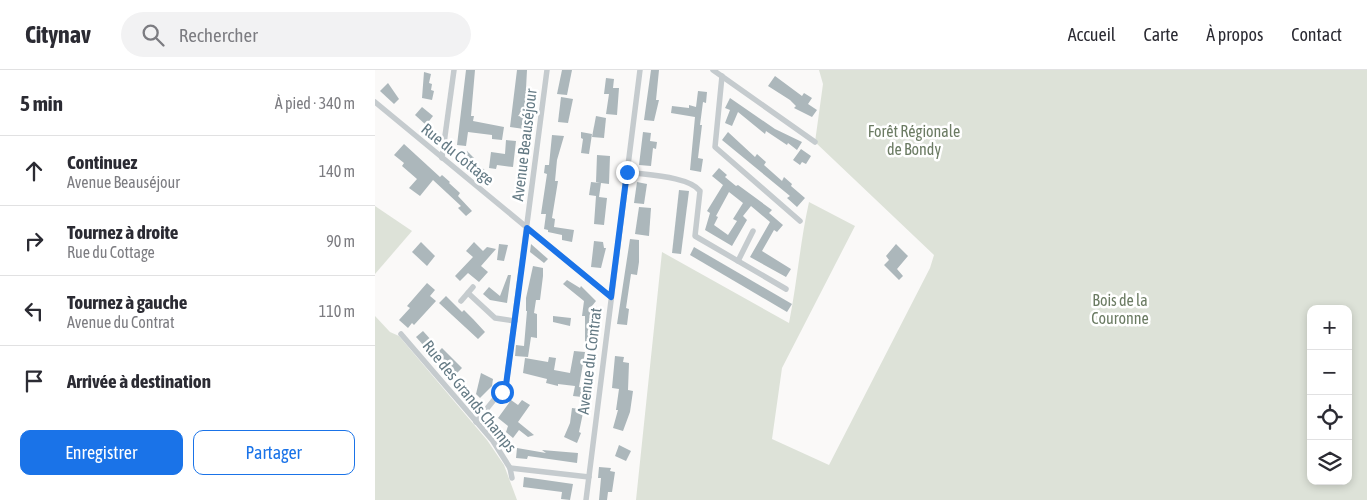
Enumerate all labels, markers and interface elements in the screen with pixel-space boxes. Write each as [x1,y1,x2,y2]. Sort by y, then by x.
search box [121,12,471,57]
text: Citynav [25,21,91,48]
icon: search [139,21,167,49]
text: Rechercher [179,24,258,46]
text: Accueil [1068,24,1116,45]
text: Carte [1144,24,1178,45]
text: À propos [1206,24,1263,45]
text: Contact [1291,24,1342,45]
street label: Avenue Beauséjour [508,88,541,202]
text: 5 min [20,91,63,115]
text: À pied · 340 m [275,94,355,112]
street label: Rue du Cottage [418,119,498,189]
park label: Forêt Régionale de Bondy [868,122,960,159]
text: Continuez [67,151,137,173]
icon: ahead [20,157,48,185]
route end [616,161,639,184]
text: 140 m [319,162,355,180]
text: Avenue Beauséjour [67,173,180,191]
text: Tournez à droite [67,221,178,243]
icon: right [20,227,48,255]
text: 90 m [326,232,355,250]
text: Rue du Cottage [67,243,155,261]
text: Tournez à gauche [67,291,187,313]
park label: Bois de la Couronne [1091,291,1149,327]
icon: left [20,297,48,325]
text: 110 m [319,302,355,320]
map controls [1307,305,1352,485]
button: + [1307,305,1352,350]
street label: Avenue du Contrat [574,306,605,415]
text: Avenue du Contrat [67,313,175,331]
street label: Rue des Grands Champs [419,337,521,456]
button: − [1307,350,1352,395]
icon: arrive [20,367,48,395]
text: Arrivée à destination [67,370,211,392]
route start [491,381,514,404]
button: locate [1307,395,1352,440]
button: Enregistrer [20,430,183,475]
button: Partager [193,430,355,475]
button: layers [1307,440,1352,485]

